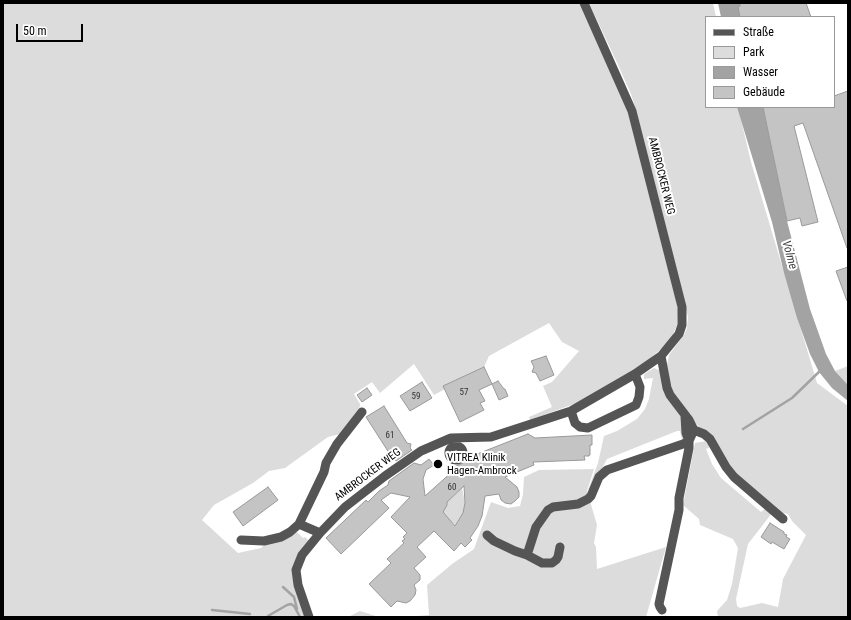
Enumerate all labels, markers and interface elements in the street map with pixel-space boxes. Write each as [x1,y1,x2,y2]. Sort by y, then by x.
scale bar [18,16,85,42]
legend [705,16,835,108]
text: 50 m [23,24,47,38]
text: Straße [743,25,774,39]
text: Park [743,45,764,59]
text: Wasser [743,65,778,79]
text: Gebäude [743,85,785,99]
street label: AMBROCKER WEG [645,136,677,216]
water label: Volme [778,239,800,271]
house number: 57 [460,388,468,398]
house number: 59 [412,392,420,402]
house number: 61 [386,431,394,441]
street label: AMBROCKER WEG [332,446,404,504]
place label: VITREA Klinik Hagen-Ambrock [447,451,517,477]
marker: VITREA Klinik Hagen-Ambrock [432,458,444,470]
house number: 60 [448,483,456,493]

